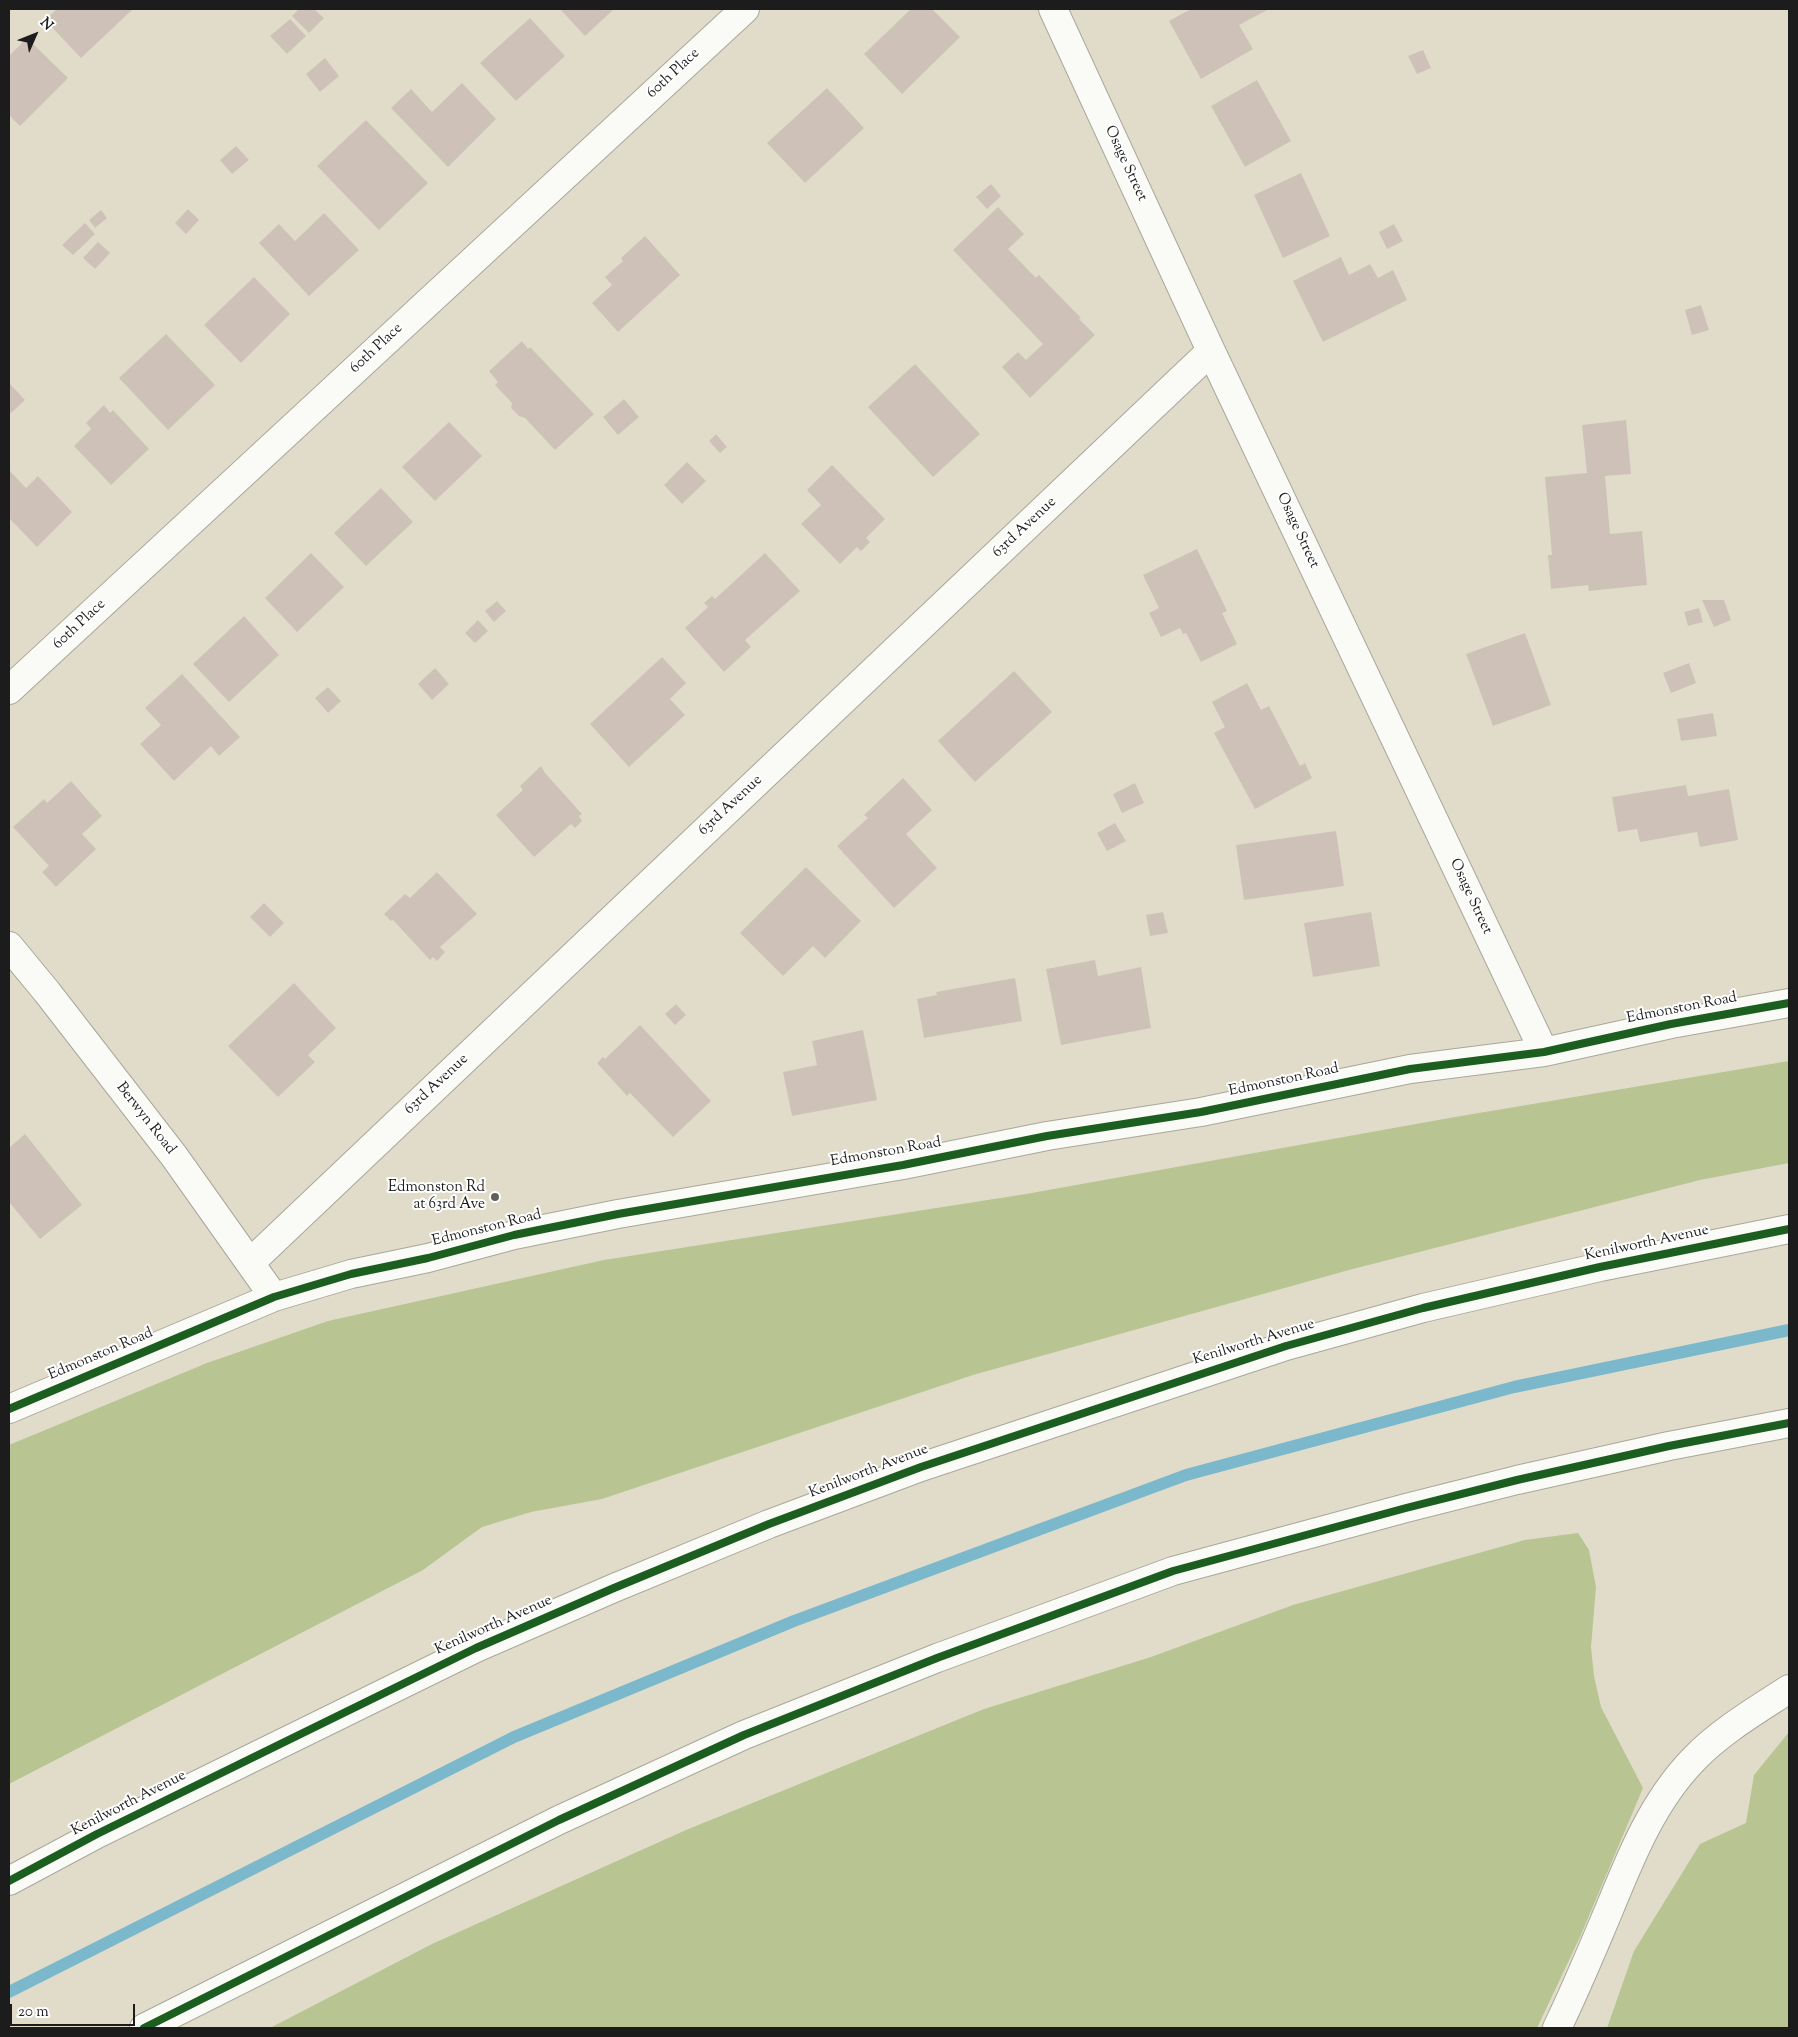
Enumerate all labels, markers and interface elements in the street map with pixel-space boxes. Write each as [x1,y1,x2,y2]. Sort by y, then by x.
north arrow [10,10,60,60]
text: N [35,14,57,36]
street label: 60th Place [644,45,704,103]
street label: Osage Street [1100,123,1150,205]
street label: 60th Place [347,320,407,378]
street label: Osage Street [1272,490,1322,572]
street label: 63rd Avenue [989,494,1061,562]
street label: 60th Place [50,596,110,654]
street label: 63rd Avenue [695,772,767,840]
street label: Osage Street [1445,856,1495,938]
street label: Edmonston Road [1625,989,1739,1029]
street label: 63rd Avenue [401,1051,473,1119]
street label: Edmonston Road [1227,1061,1341,1101]
street label: Berwyn Road [111,1079,179,1159]
street label: Edmonston Road [829,1134,943,1172]
place label: Edmonston Rd at 63rd Ave [388,1179,485,1214]
marker: Edmonston Rd at 63rd Ave [489,1191,501,1203]
street label: Edmonston Road [431,1207,543,1251]
street label: Kenilworth Avenue [1583,1222,1711,1266]
street label: Kenilworth Avenue [1191,1316,1317,1370]
street label: Edmonston Road [46,1325,156,1385]
street label: Kenilworth Avenue [807,1441,931,1503]
street label: Kenilworth Avenue [433,1592,555,1660]
street label: Kenilworth Avenue [69,1767,189,1841]
scale bar [12,1994,138,2026]
text: 20 m [18,2002,49,2023]

